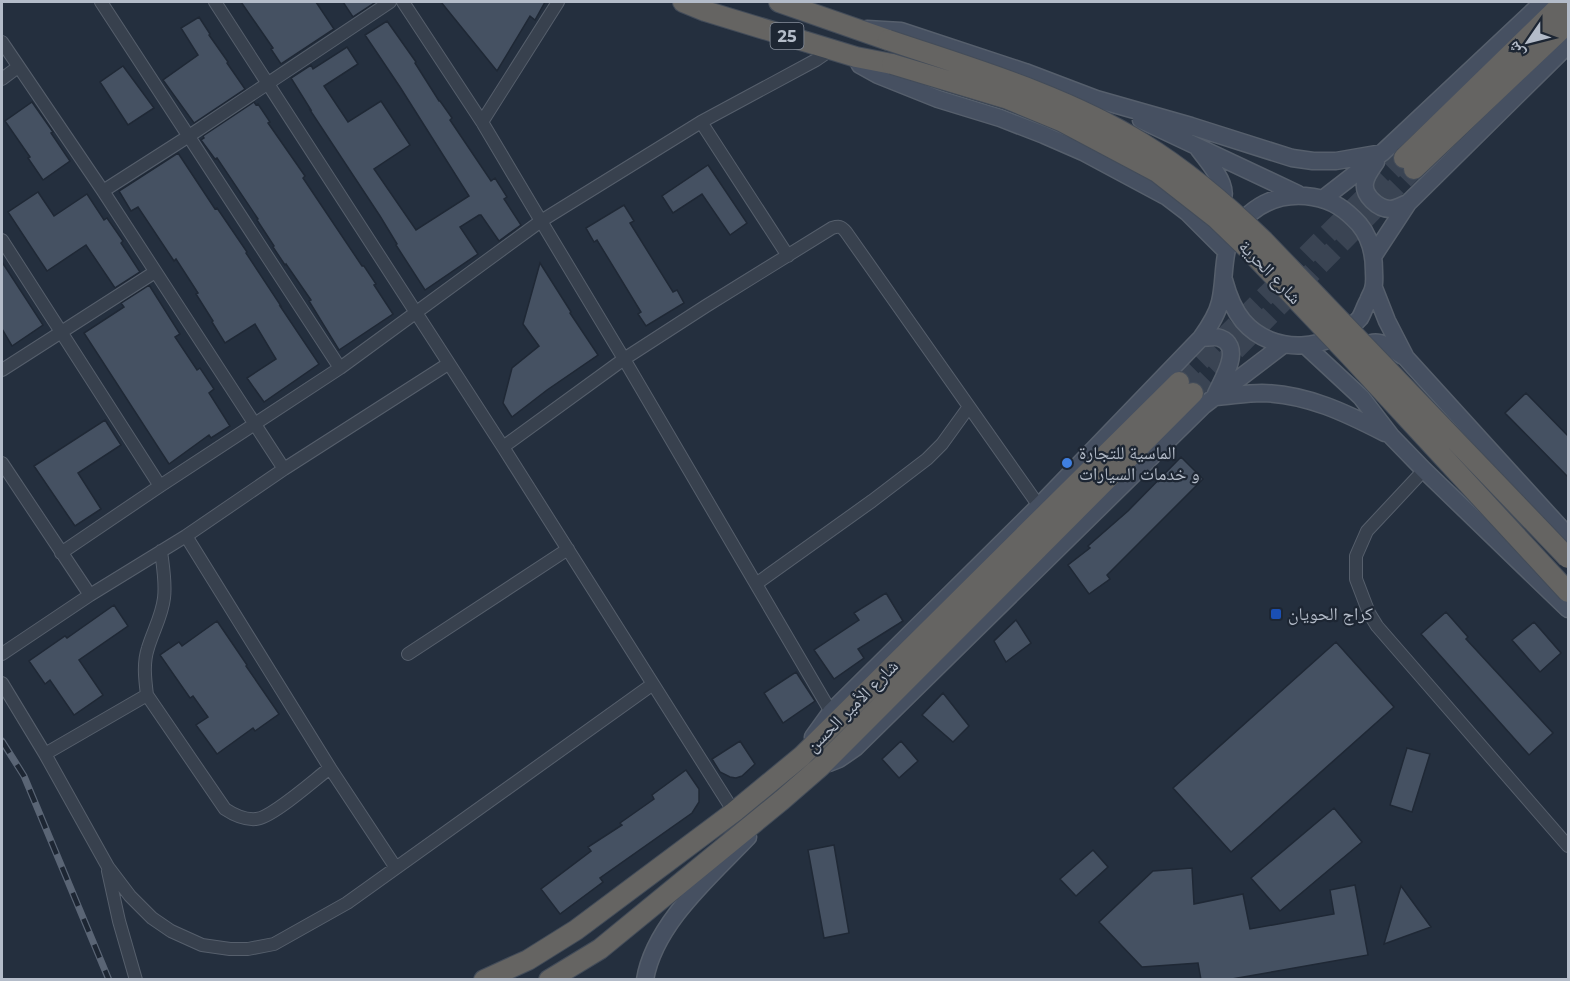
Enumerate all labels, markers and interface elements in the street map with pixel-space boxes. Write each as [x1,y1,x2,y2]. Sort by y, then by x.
north arrow [1498,12,1558,72]
road number: 25 [770,23,804,49]
text: ش [1503,38,1529,63]
street label: شارع الحرية [1234,235,1306,309]
place label: الماسية للتجارة و خدمات السيارات [1079,442,1200,485]
marker: الماسية للتجارة و خدمات السيارات [1060,456,1074,470]
place label: كراج الحويان [1288,603,1374,626]
marker: كراج الحويان [1269,607,1283,621]
street label: شارع الأمير الحسن [801,655,903,757]

